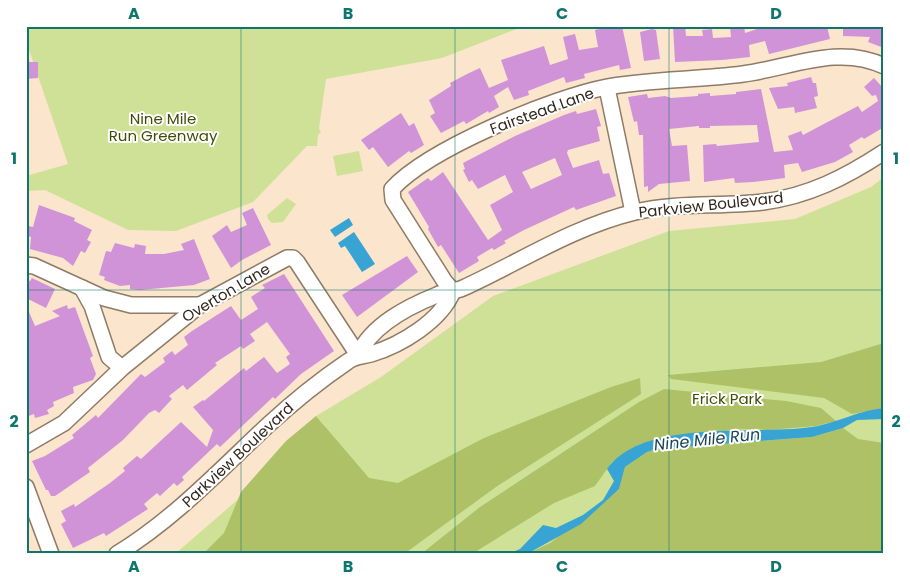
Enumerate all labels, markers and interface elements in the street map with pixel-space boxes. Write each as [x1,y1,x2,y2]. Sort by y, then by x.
text: A [128,2,140,25]
text: B [343,2,353,25]
text: C [556,2,568,25]
text: D [770,2,782,25]
street label: Fairstead Lane [487,82,597,139]
park label: Nine Mile Run Greenway [109,108,218,146]
text: 1 [11,147,17,170]
text: 1 [893,147,899,170]
street label: Parkview Boulevard [637,186,784,223]
street label: Overton Lane [178,258,274,327]
park label: Frick Park [692,388,762,409]
street label: Parkview Boulevard [177,397,298,512]
text: 2 [9,410,19,433]
text: 2 [891,410,901,433]
water label: Nine Mile Run [653,422,761,457]
text: A [128,555,140,578]
text: B [343,555,353,578]
text: C [556,555,568,578]
text: D [770,555,782,578]

